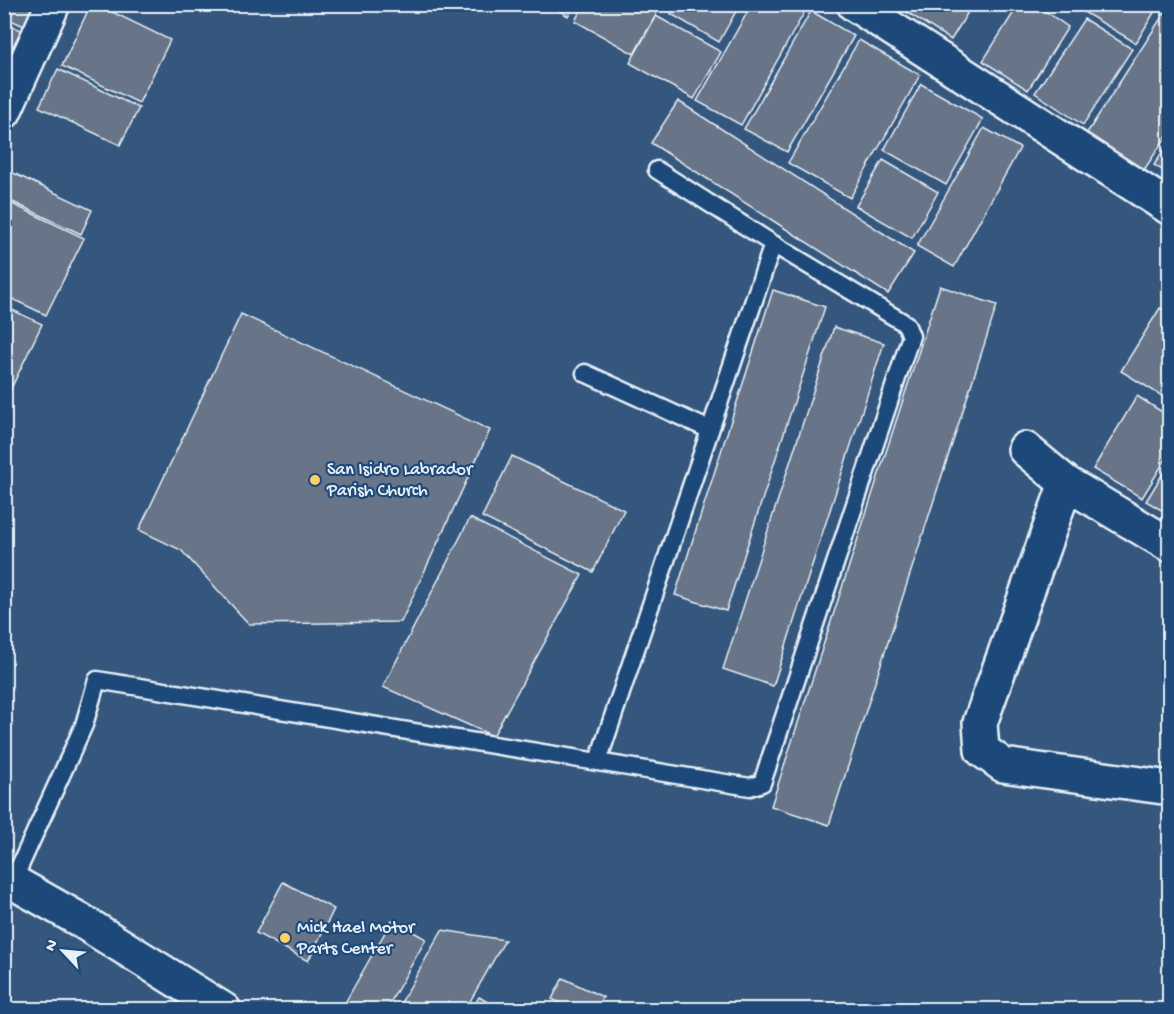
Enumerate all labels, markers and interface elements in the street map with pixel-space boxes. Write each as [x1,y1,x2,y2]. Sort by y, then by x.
place label: San Isidro Labrador Parish Church [326,460,474,502]
marker: San Isidro Labrador Parish Church [308,473,322,487]
place label: Mick Hael Motor Parts Center [296,918,416,960]
north arrow [33,921,93,981]
marker: Mick Hael Motor Parts Center [278,931,292,945]
text: N [42,937,64,955]

